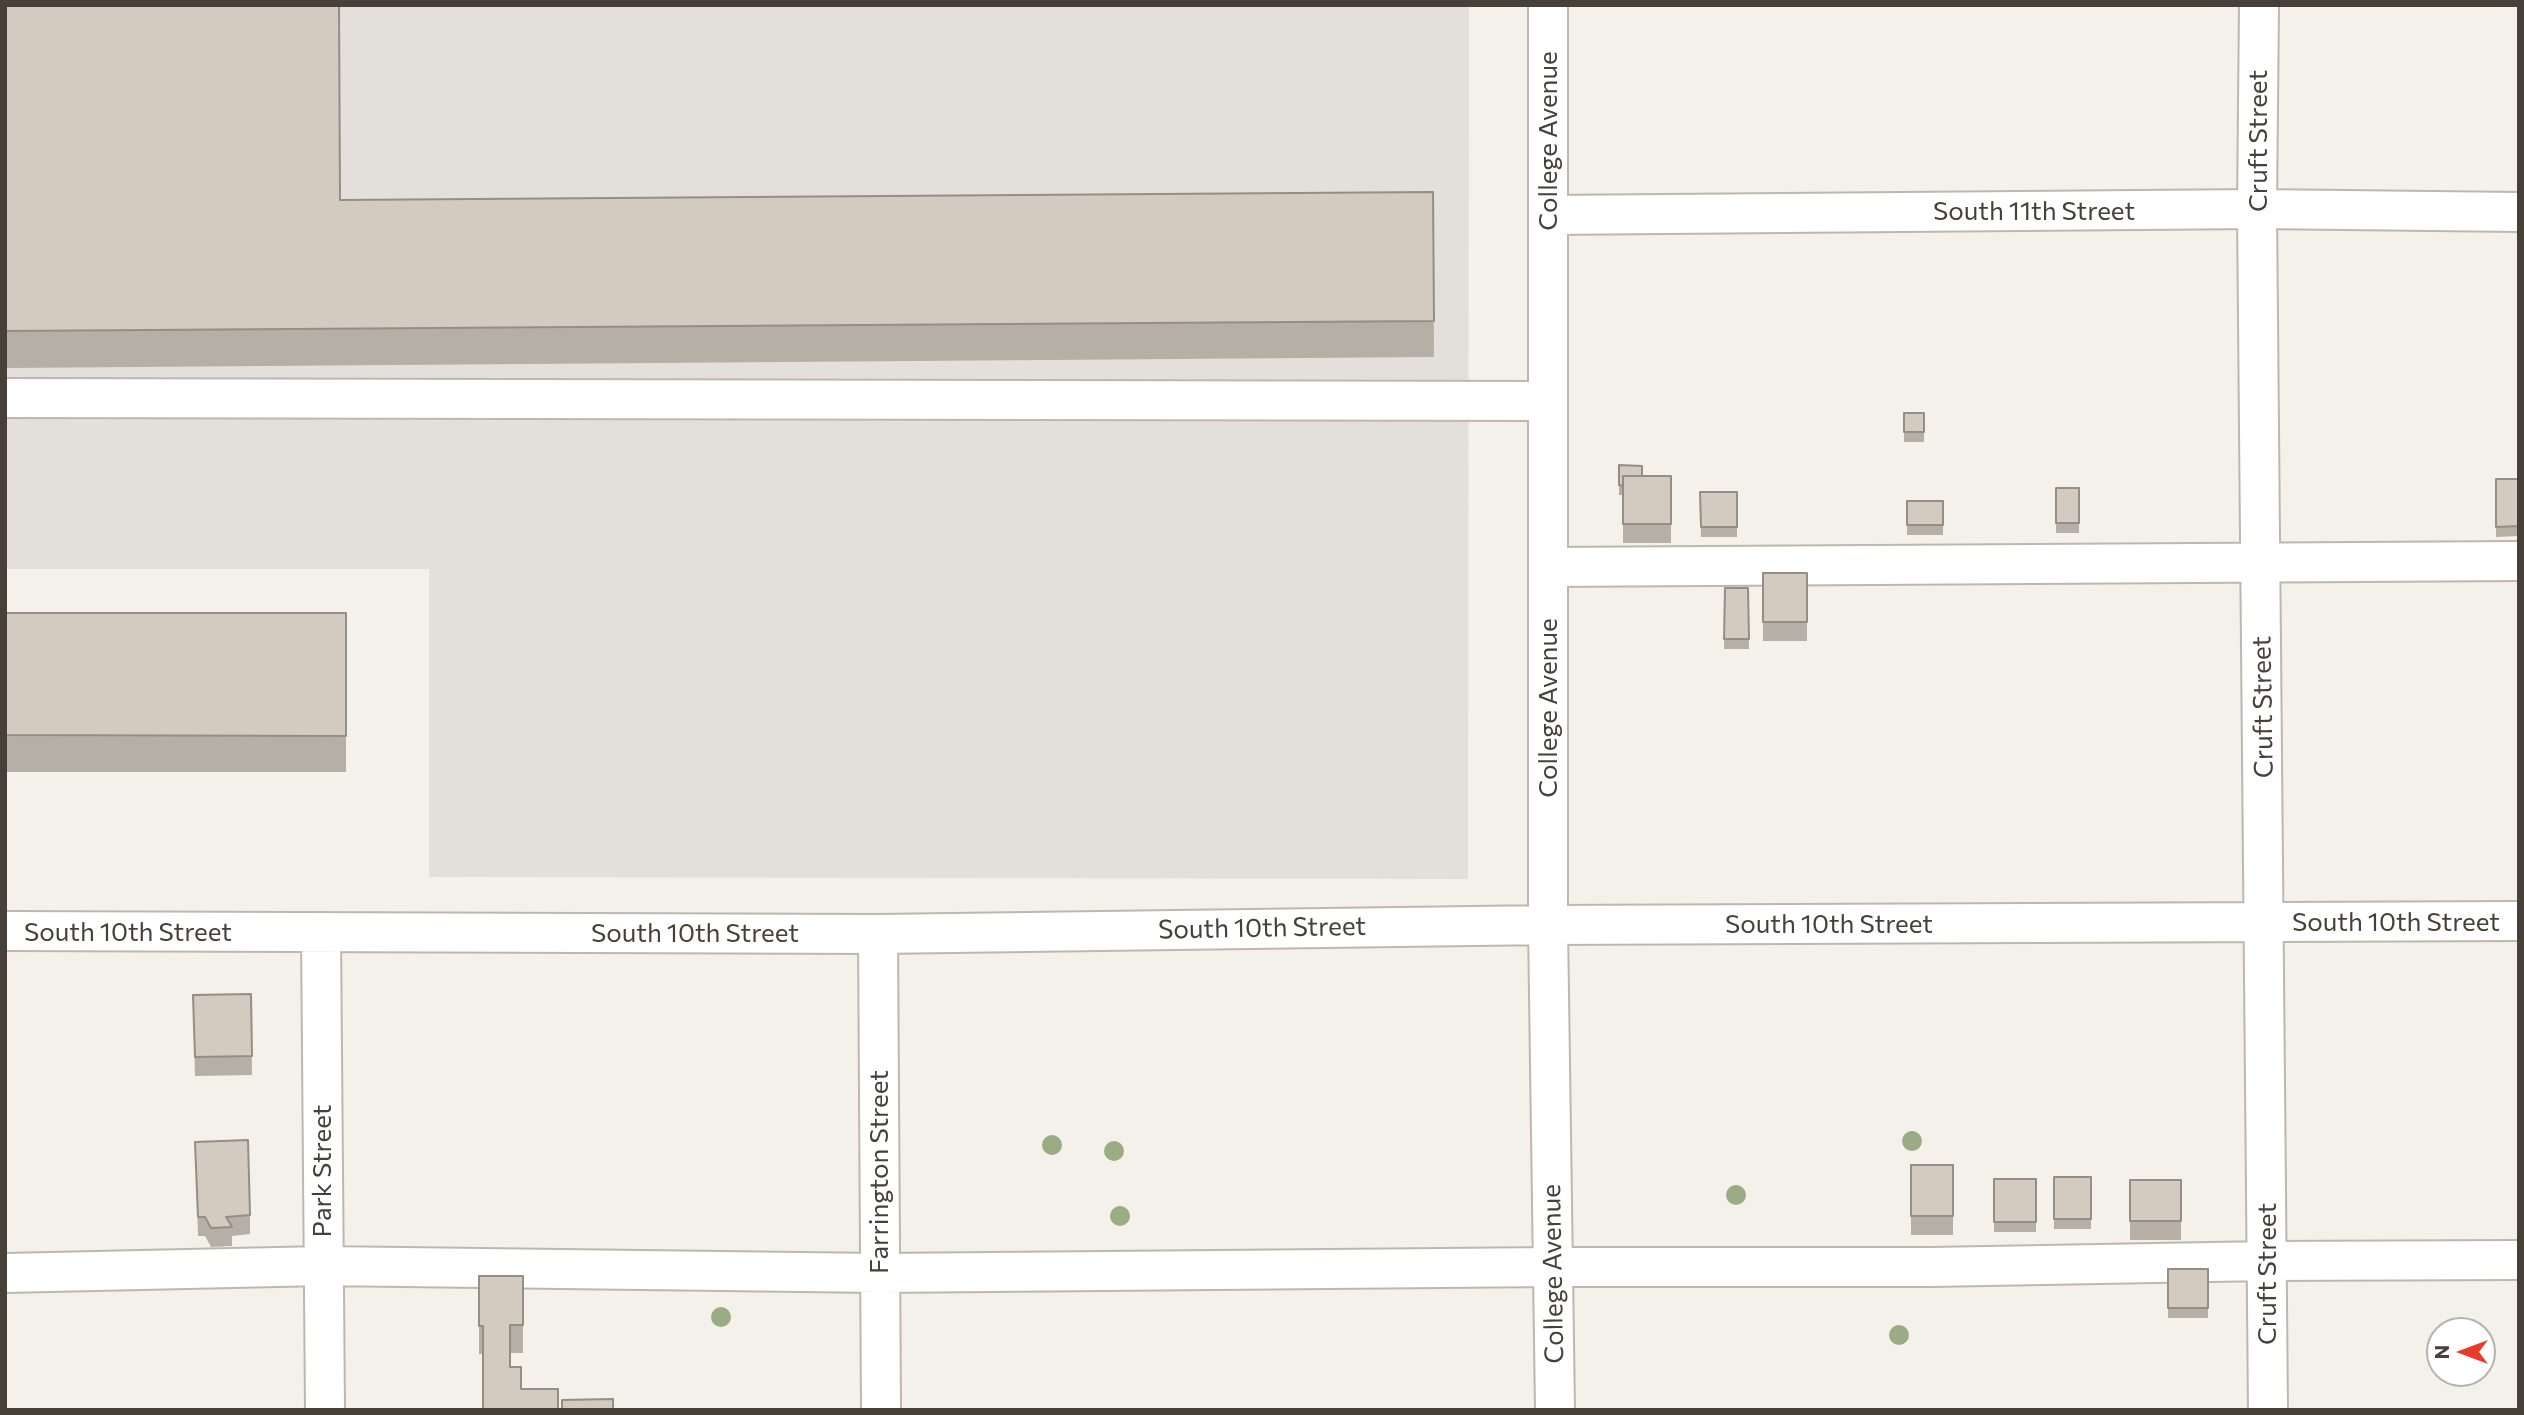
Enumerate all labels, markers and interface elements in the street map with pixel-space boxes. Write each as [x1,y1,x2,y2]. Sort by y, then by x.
street label: College Avenue [1532,51,1564,231]
street label: Cruft Street [2242,70,2274,212]
street label: South 11th Street [1933,195,2135,227]
street label: College Avenue [1532,618,1564,798]
street label: Cruft Street [2246,636,2280,778]
street label: South 10th Street [2292,906,2500,938]
street label: South 10th Street [1725,908,1933,940]
street label: South 10th Street [1158,911,1366,945]
street label: South 10th Street [24,916,232,948]
street label: South 10th Street [591,917,799,949]
street label: Farrington Street [863,1070,895,1274]
street label: Park Street [306,1105,338,1237]
street label: College Avenue [1536,1184,1570,1364]
street label: Cruft Street [2251,1203,2283,1345]
north arrow [2426,1317,2496,1387]
text: N [2430,1345,2453,1359]

